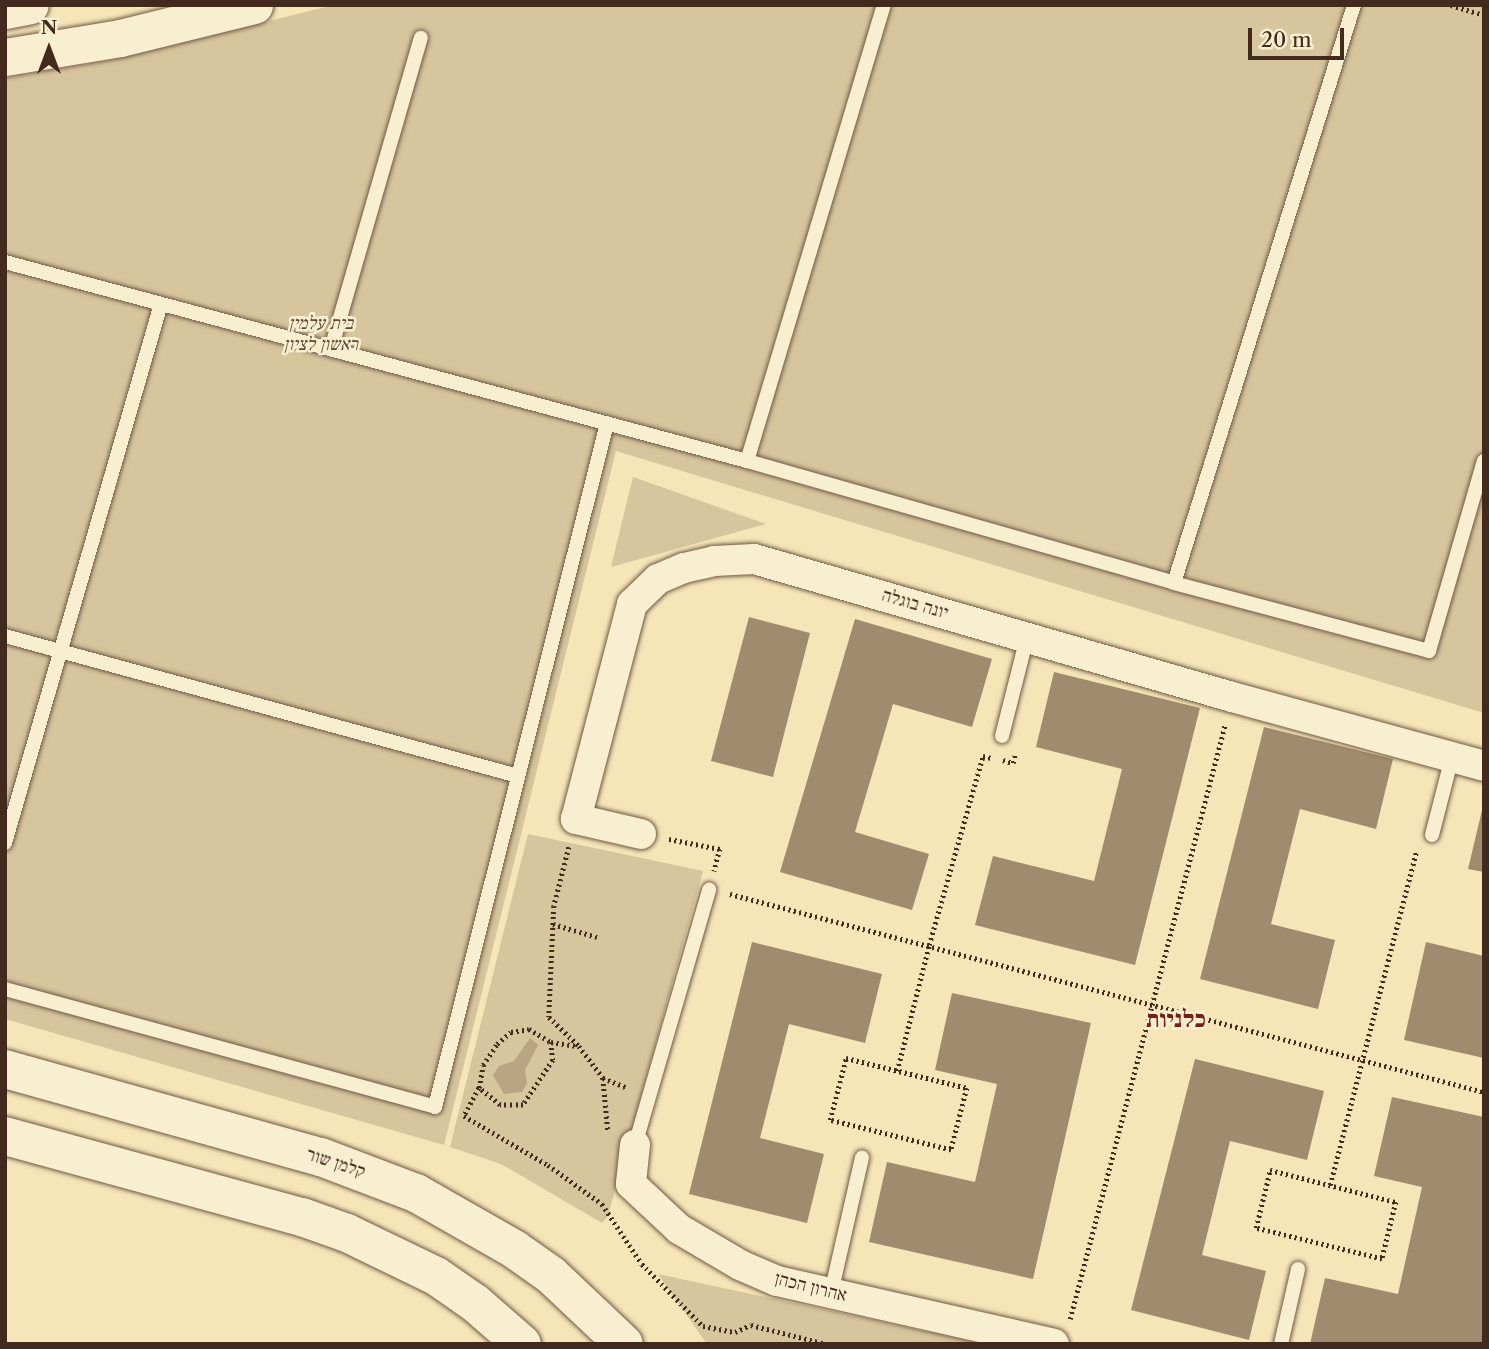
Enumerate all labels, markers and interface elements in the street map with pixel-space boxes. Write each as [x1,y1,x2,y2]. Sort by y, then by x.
north arrow [14,14,84,84]
scale bar [1251,14,1347,58]
text: N [41,16,57,39]
text: 20 m [1261,27,1312,52]
park label: בית עלמין ראשון לציון [284,313,358,356]
street label: יונה בוגלה [879,584,951,624]
district label: כלניות [1146,1005,1206,1033]
street label: קלמן שור [304,1143,368,1183]
street label: אהרון הכהן [773,1268,849,1306]

